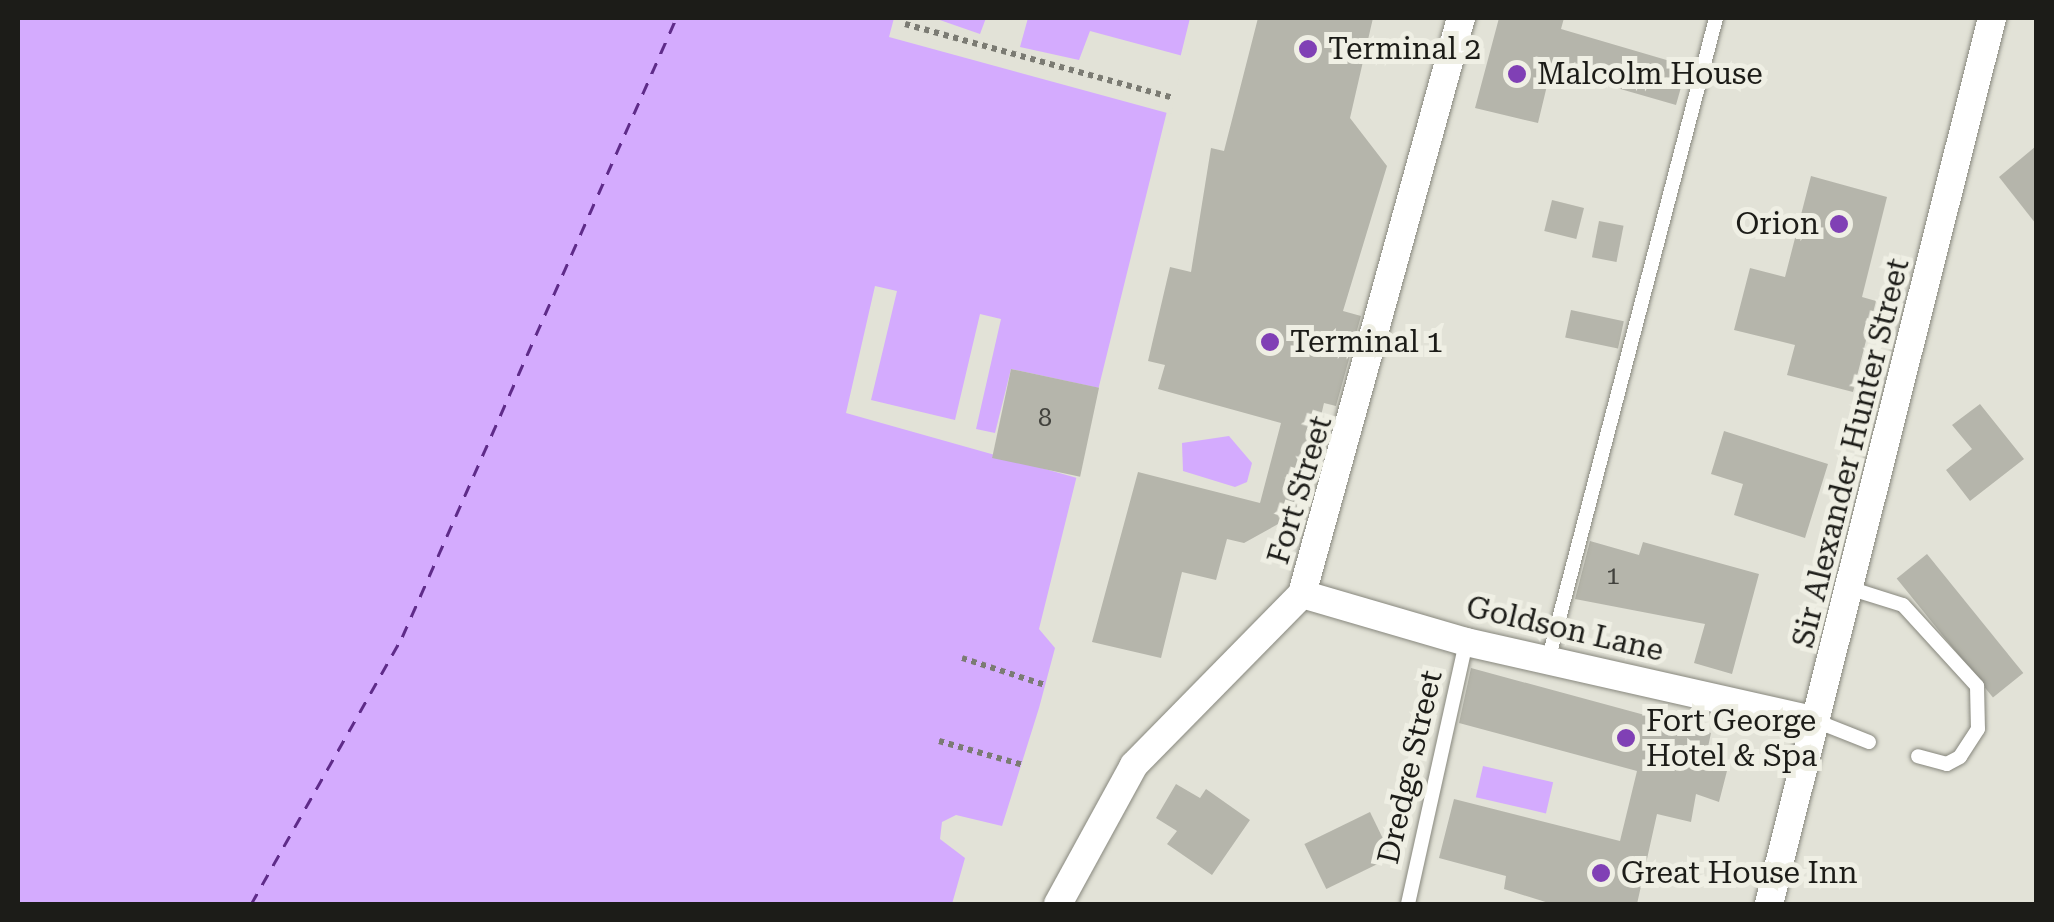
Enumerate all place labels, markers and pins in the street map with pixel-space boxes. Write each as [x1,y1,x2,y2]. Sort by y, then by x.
place label: Terminal 2 [1328,31,1481,67]
marker: Terminal 2 [1297,38,1319,60]
place label: Malcolm House [1537,56,1763,92]
marker: Malcolm House [1506,63,1528,85]
place label: Orion [1736,206,1819,242]
marker: Orion [1828,213,1850,235]
place label: Terminal 1 [1290,324,1443,360]
marker: Terminal 1 [1259,331,1281,353]
place label: Fort George Hotel & Spa [1646,703,1817,774]
marker: Fort George Hotel & Spa [1615,727,1637,749]
place label: Great House Inn [1621,855,1858,891]
marker: Great House Inn [1590,862,1612,884]

